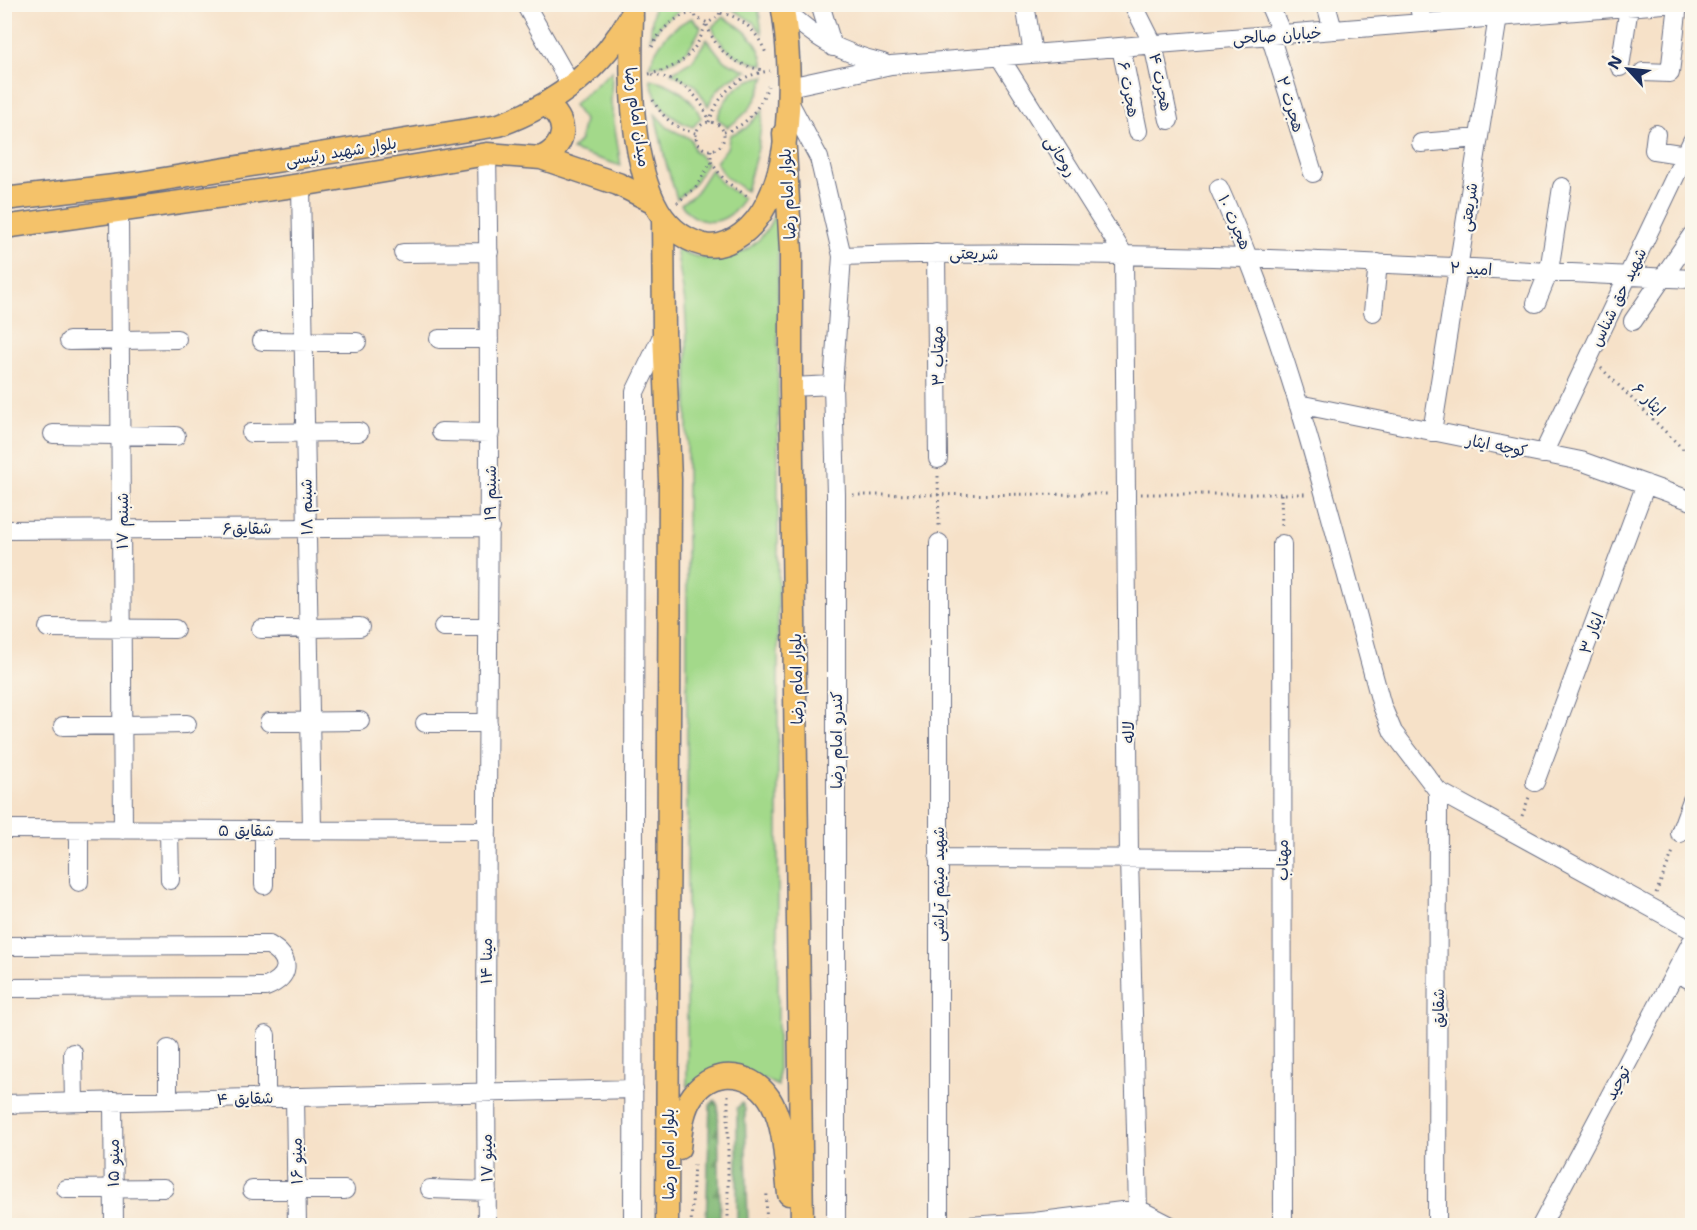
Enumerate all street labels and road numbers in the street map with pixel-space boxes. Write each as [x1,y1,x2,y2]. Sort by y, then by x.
street label: خیابان صالحی [1232,22,1322,49]
street label: هجرت ۴ [1144,51,1177,113]
street label: هجرت ۶ [1113,59,1144,119]
street label: میدان امام رضا [618,66,655,169]
street label: هجرت ۲ [1272,73,1309,135]
street label: بلوار شهید رئیسی [284,132,398,171]
street label: روحانی [1040,132,1081,181]
street label: بلوار امام رضا [775,148,802,240]
street label: شریعتی [1455,181,1482,233]
street label: هجرت ۱۰ [1213,191,1256,253]
street label: شریعتی [949,243,999,264]
street label: شهید حق شناس [1585,244,1651,350]
street label: امید ۲ [1449,257,1493,280]
street label: مهتاب ۳ [926,326,949,386]
street label: ایثار ۶ [1627,378,1670,421]
street label: کوچه ایثار [1463,429,1529,462]
street label: شبنم ۱۹ [480,465,503,521]
street label: شبنم ۱۸ [296,478,319,536]
street label: شبنم ۱۷ [112,493,135,549]
street label: شقایق۶ [222,518,272,539]
street label: ایثار ۳ [1574,610,1609,657]
street label: بلوار امام رضا [785,633,810,725]
street label: کندرو امام رضا [826,691,849,789]
street label: لاله [1118,721,1139,743]
street label: شقایق ۵ [218,820,274,841]
street label: شهید میثم تراشی [928,826,951,942]
street label: مهتاب [1272,839,1293,881]
street label: مینا ۱۴ [476,938,497,984]
street label: شقایق [1428,988,1449,1028]
street label: توحید [1600,1062,1635,1104]
street label: شقایق ۴ [216,1087,274,1110]
street label: بلوار امام رضا [658,1108,681,1200]
street label: مینو ۱۷ [476,1133,497,1183]
street label: مینو ۱۶ [286,1137,307,1185]
street label: مینو ۱۵ [103,1139,124,1187]

